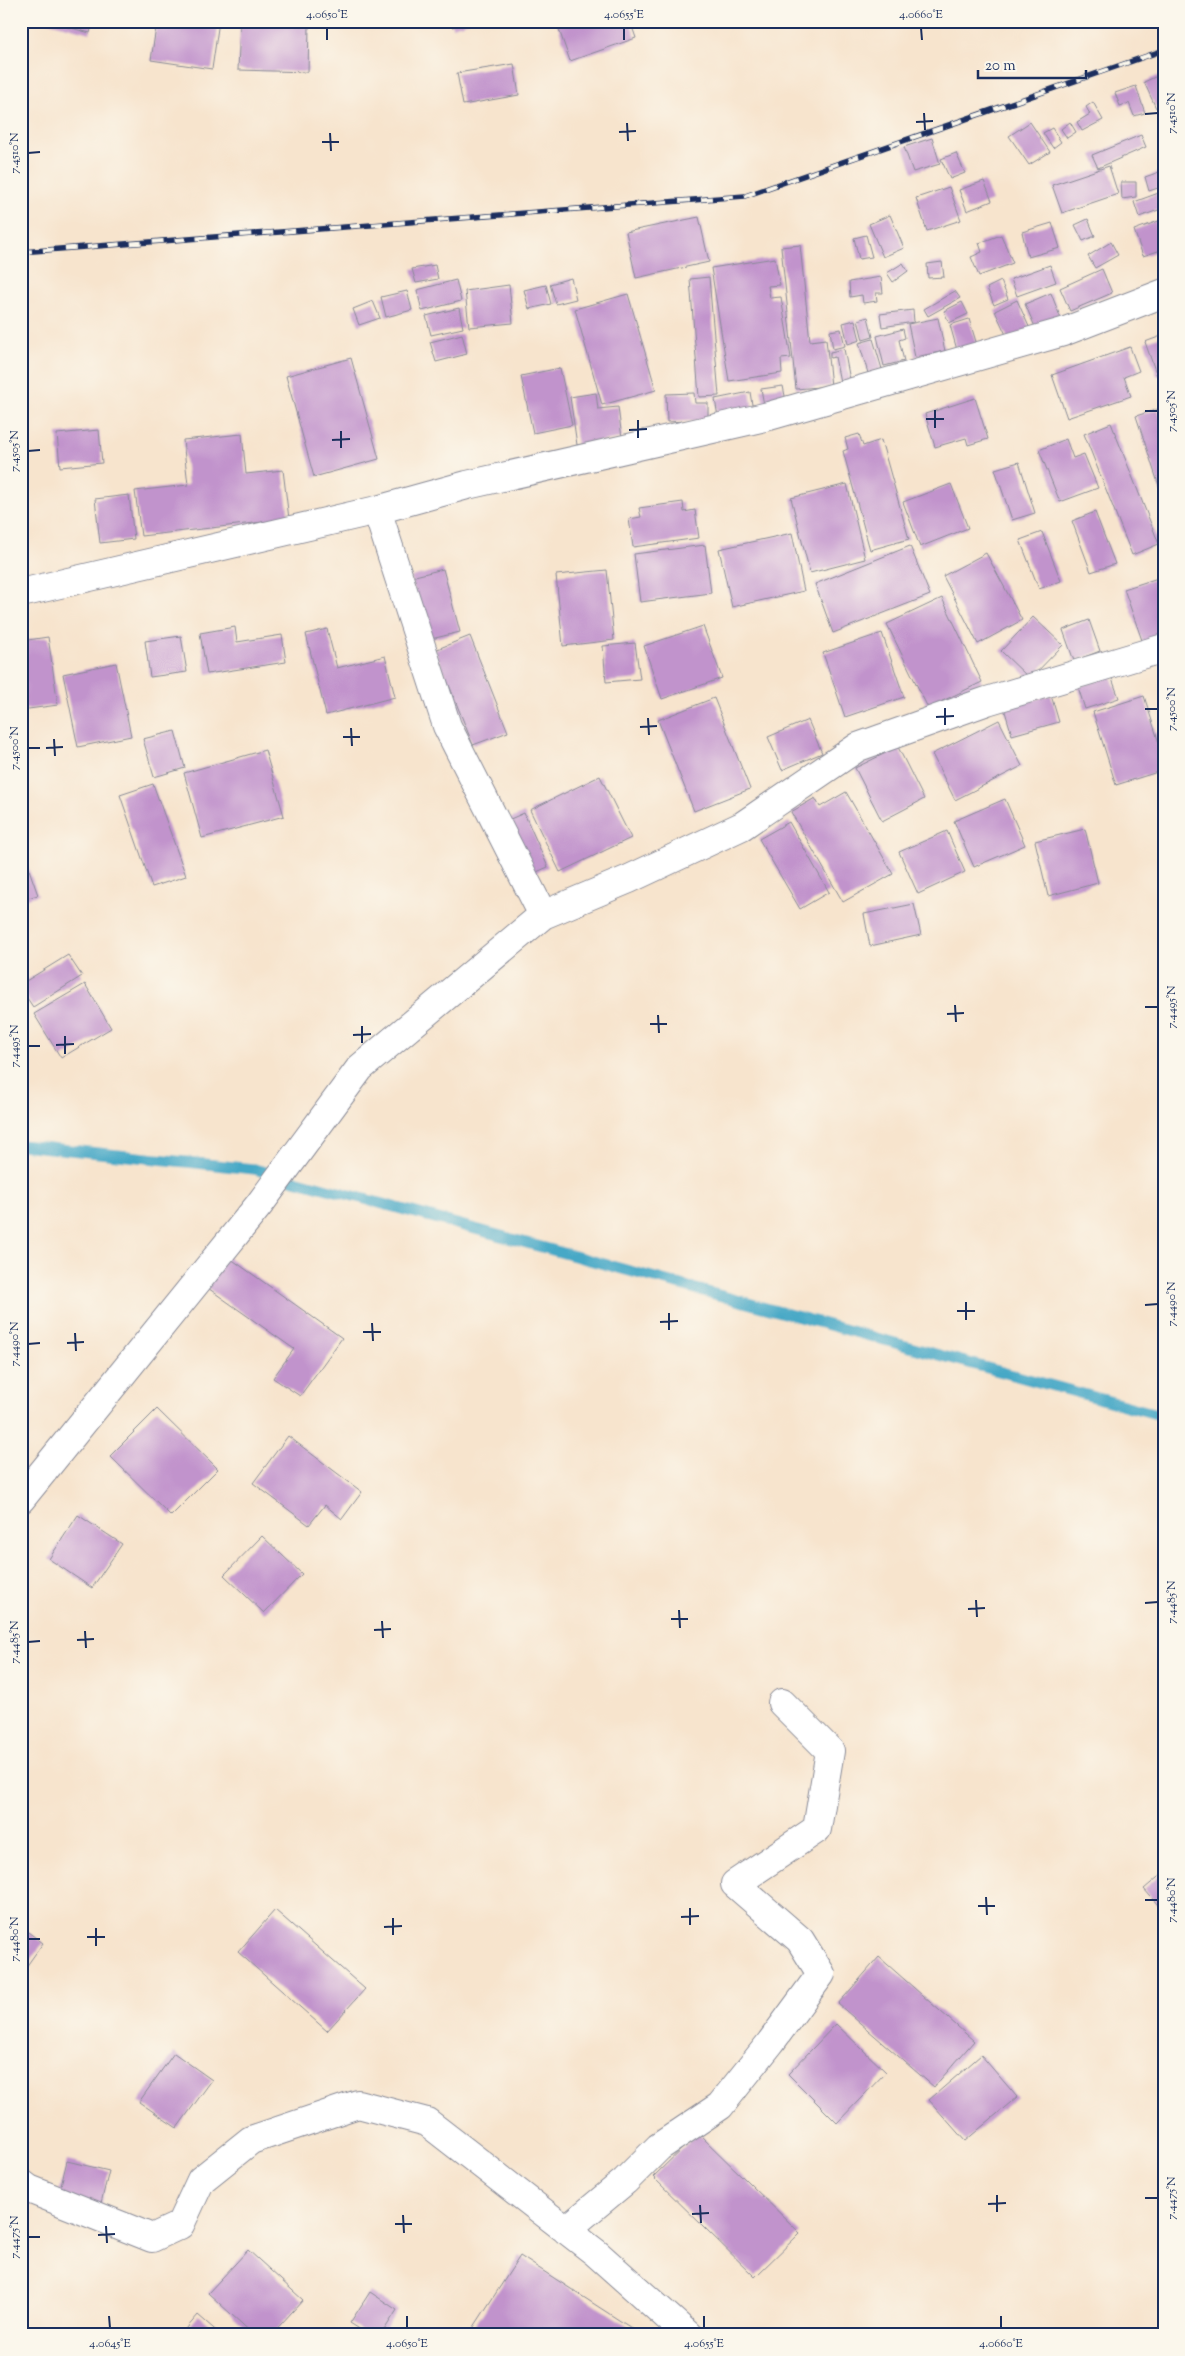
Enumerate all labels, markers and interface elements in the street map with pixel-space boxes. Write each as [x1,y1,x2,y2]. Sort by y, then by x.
text: 4.0650°E [306,6,349,24]
text: 4.0655°E [604,6,645,24]
text: 4.0660°E [899,6,943,24]
scale bar [978,48,1085,80]
text: 20 m [985,56,1016,77]
text: 7.4510°N [1163,92,1181,134]
text: 7.4510°N [6,132,24,174]
text: 7.4505°N [1163,390,1181,432]
text: 7.4505°N [6,430,24,472]
text: 7.4500°N [1163,687,1181,731]
text: 7.4500°N [6,726,24,770]
text: 7.4495°N [1163,985,1181,1029]
text: 7.4495°N [6,1024,24,1068]
text: 7.4490°N [1163,1281,1181,1327]
text: 7.4490°N [6,1321,24,1367]
text: 7.4485°N [1163,1580,1181,1624]
text: 7.4485°N [6,1620,24,1664]
text: 7.4480°N [1163,1877,1181,1923]
text: 7.4480°N [6,1916,24,1962]
text: 7.4475°N [1163,2176,1181,2220]
text: 7.4475°N [6,2215,24,2259]
text: 4.0645°E [89,2335,131,2353]
text: 4.0650°E [386,2335,429,2353]
text: 4.0655°E [684,2335,725,2353]
text: 4.0660°E [979,2335,1023,2353]

